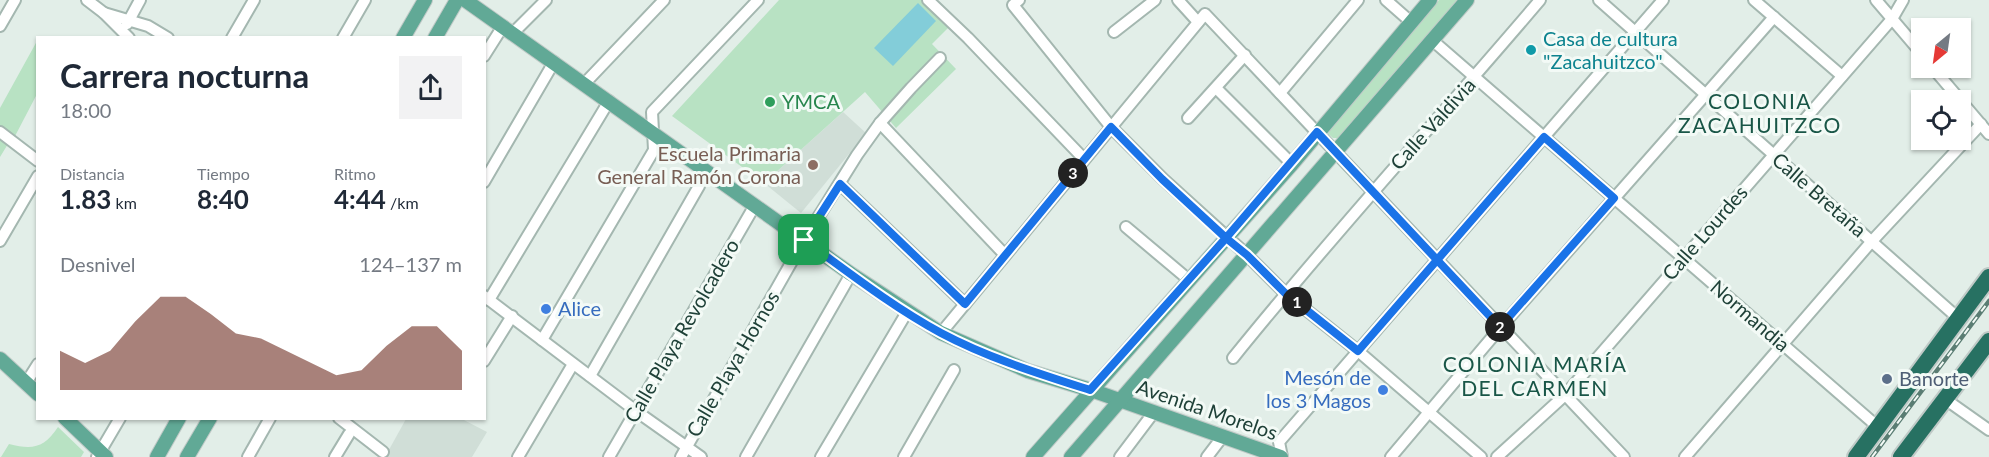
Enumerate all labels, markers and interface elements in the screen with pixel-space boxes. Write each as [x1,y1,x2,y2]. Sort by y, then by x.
north arrow [1911,18,1971,78]
map controls [1911,18,1971,150]
place label: Casa de cultura "Zacahuitzco" [1543,26,1678,73]
marker: Casa de cultura "Zacahuitzco" [1524,43,1538,57]
text: Carrera nocturna [60,55,309,95]
button: share [399,56,462,119]
street label: Calle Valdivia [1385,72,1480,174]
district label: COLONIA ZACAHUITZCO [1678,88,1842,137]
place label: YMCA [782,89,840,113]
button: locate [1911,90,1971,150]
marker: YMCA [763,95,777,109]
text: 18:00 [60,98,111,122]
place label: Escuela Primaria General Ramón Corona [597,141,801,188]
street label: Calle Bretaña [1768,147,1872,242]
marker: Escuela Primaria General Ramón Corona [806,158,820,172]
pin: 3 [1058,158,1088,188]
text: 3 [1068,163,1078,182]
text: Distancia [60,164,125,183]
text: Tiempo [197,164,250,183]
text: Ritmo [334,164,376,183]
street label: Calle Lourdes [1657,180,1752,285]
text: 1.83 [60,183,111,215]
text: 8:40 [197,183,249,215]
text: 4:44 [334,183,386,215]
text: km [111,193,137,212]
text: /km [386,193,419,212]
pin [778,214,829,265]
icon: arrive [787,223,820,256]
street label: Calle Playa Revolcadero [619,235,743,426]
text: Desnivel [60,252,136,276]
text: 124–137 m [359,252,462,276]
street label: Normandia [1706,274,1795,356]
street label: Calle Playa Hornos [681,286,784,441]
pin: 1 [1282,287,1312,317]
text: 1 [1292,292,1302,311]
place label: Alice [558,296,601,320]
marker: Alice [539,302,553,316]
pin: 2 [1485,312,1515,342]
text: 2 [1495,317,1505,336]
district label: COLONIA MARÍA DEL CARMEN [1443,351,1627,400]
place label: Mesón de los 3 Magos [1266,365,1371,412]
place label: Banorte [1899,366,1969,390]
marker: Banorte [1880,372,1894,386]
street label: Avenida Morelos [1134,374,1281,444]
marker: Mesón de los 3 Magos [1376,383,1390,397]

